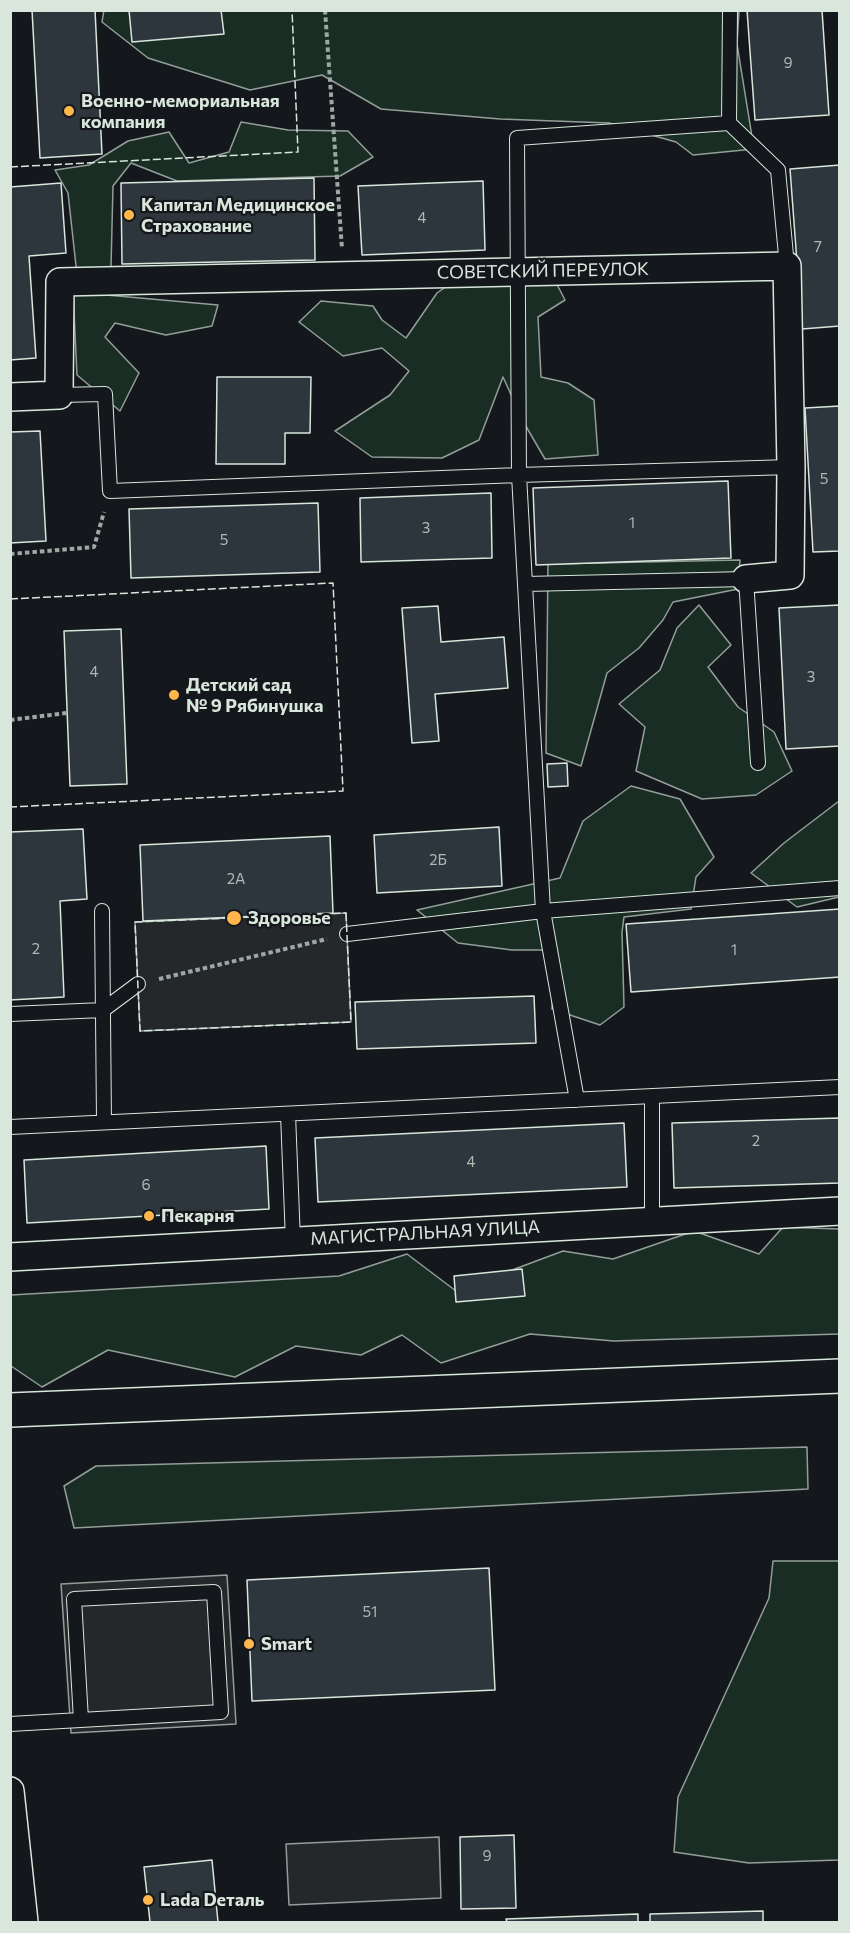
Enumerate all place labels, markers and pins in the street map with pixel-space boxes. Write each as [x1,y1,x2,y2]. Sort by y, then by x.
place label: Военно-мемориальная компания [81,90,280,132]
marker: Военно-мемориальная компания [62,104,76,118]
place label: Капитал Медицинское Страхование [141,194,335,236]
marker: Капитал Медицинское Страхование [122,208,136,222]
place label: Детский сад № 9 Рябинушка [186,674,323,716]
marker: Детский сад № 9 Рябинушка [167,688,181,702]
place label: Здоровье [248,907,331,929]
marker: Здоровье [225,909,243,927]
place label: Пекарня [161,1205,235,1227]
marker: Пекарня [142,1209,156,1223]
place label: Smart [261,1633,312,1655]
marker: Smart [242,1637,256,1651]
place label: Lada Dеталь [160,1889,265,1911]
marker: Lada Dеталь [141,1893,155,1907]

